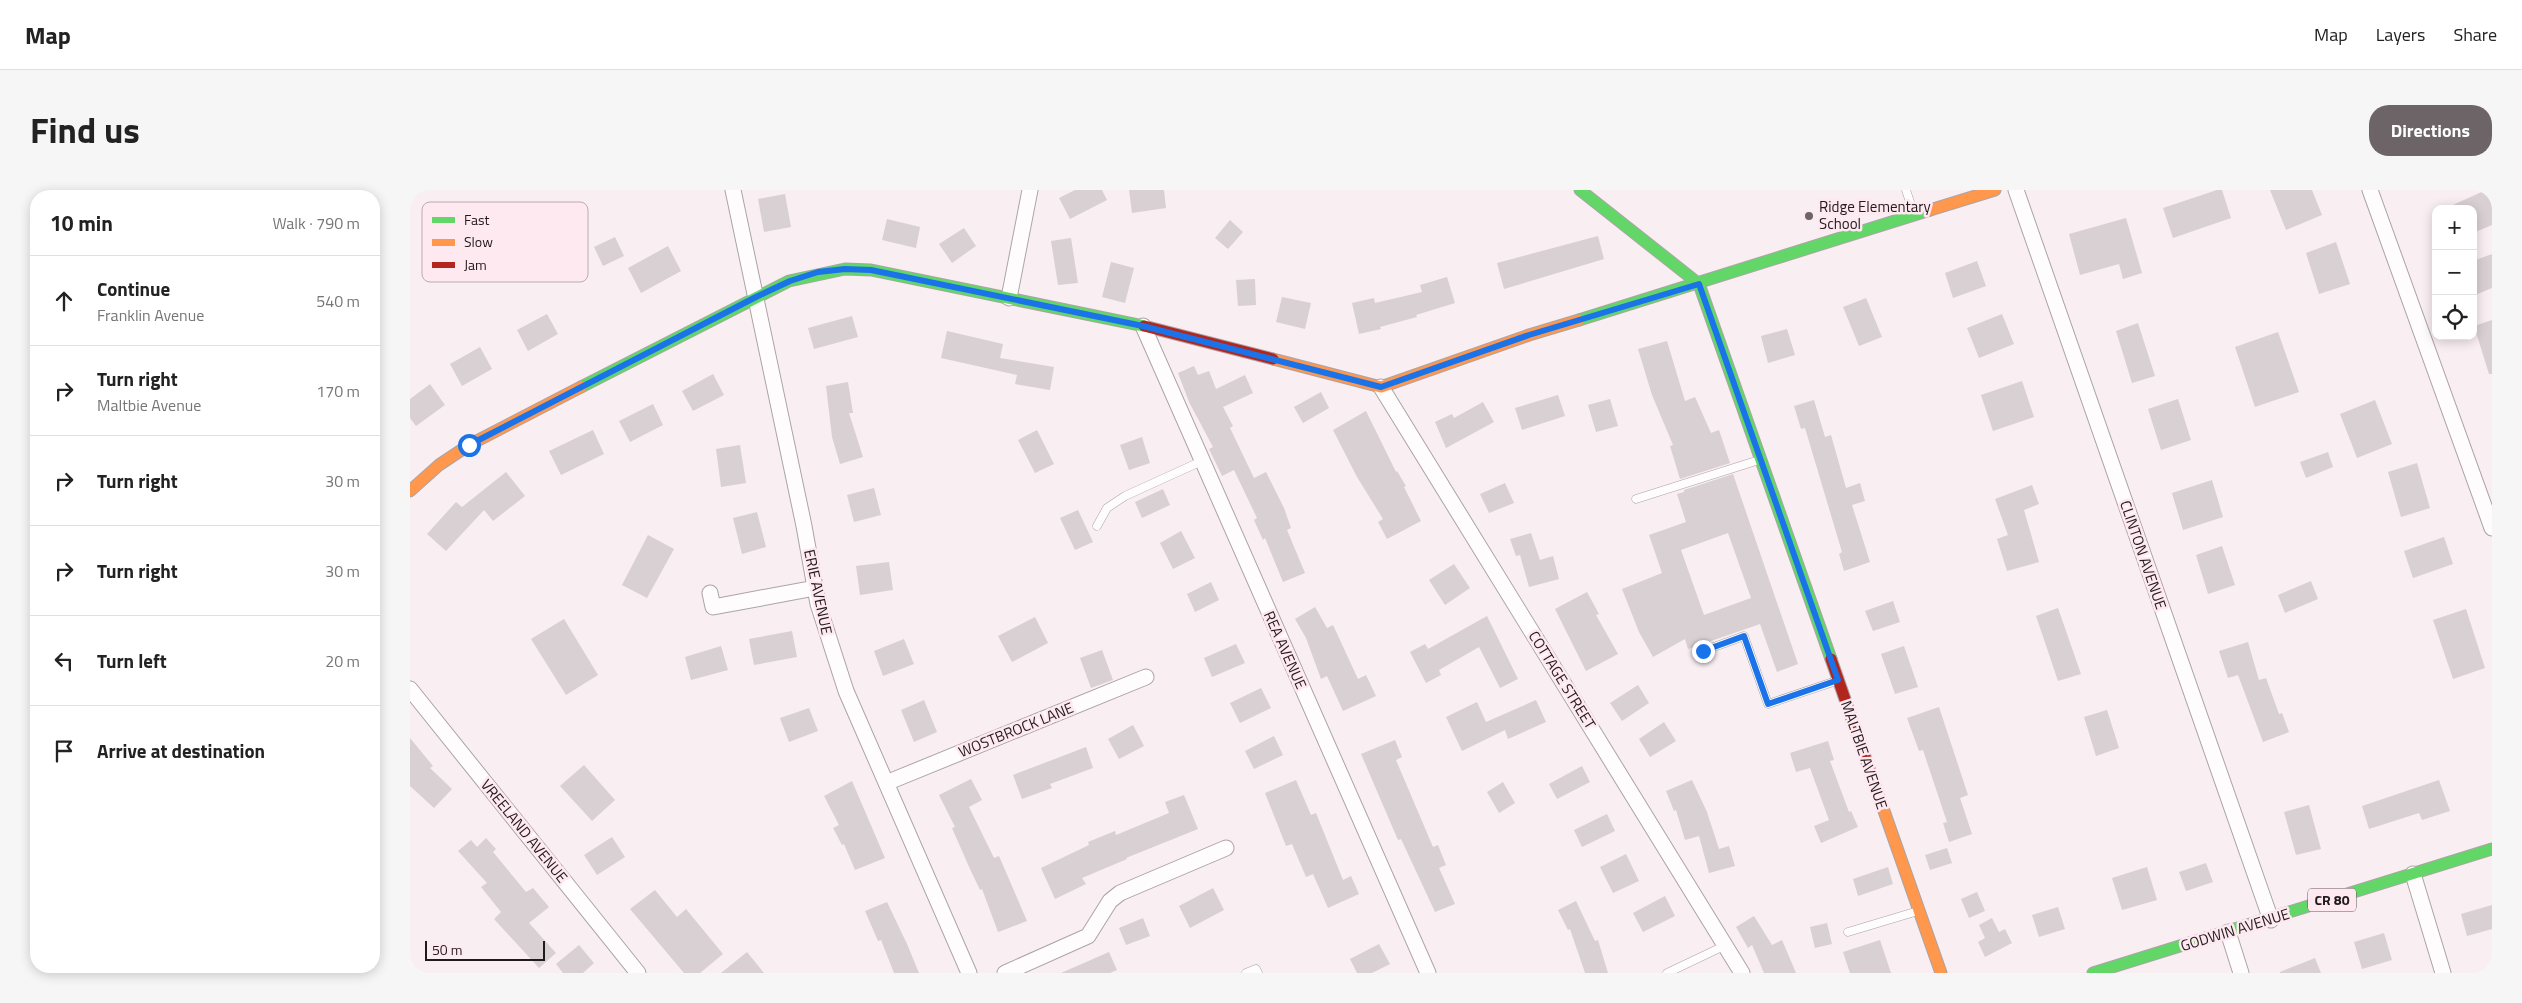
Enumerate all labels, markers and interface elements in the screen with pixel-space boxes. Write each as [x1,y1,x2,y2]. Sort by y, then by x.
text: Map [25,17,71,53]
text: Map [2314,21,2348,48]
text: Layers [2376,21,2425,48]
text: Share [2453,21,2497,48]
text: Find us [30,103,140,157]
button: Directions [2369,105,2492,156]
place label: Ridge Elementary School [1819,195,1931,235]
legend [422,202,588,282]
map controls [2432,205,2477,340]
button: + [2432,205,2477,250]
text: 10 min [50,207,113,239]
text: Fast [464,209,489,230]
marker: Ridge Elementary School [1803,210,1815,222]
text: Walk · 790 m [272,211,360,235]
text: Slow [464,231,493,252]
button: − [2432,250,2477,295]
text: Jam [464,254,487,275]
text: Continue [97,274,170,303]
icon: ahead [50,287,78,315]
text: 540 m [316,289,360,313]
button: locate [2432,295,2477,340]
text: Franklin Avenue [97,303,204,327]
text: Turn right [97,364,178,393]
icon: right [50,377,78,405]
text: 170 m [316,379,360,403]
text: Maltbie Avenue [97,393,201,417]
route start [458,434,481,457]
text: Turn right [97,466,178,495]
icon: right [50,467,78,495]
text: 30 m [325,469,360,493]
street label: CLINTON AVENUE [2114,497,2173,612]
street label: ERIE AVENUE [798,547,839,637]
text: Turn right [97,556,178,585]
icon: right [50,557,78,585]
text: 30 m [325,559,360,583]
street label: REA AVENUE [1258,607,1313,693]
street label: COTTAGE STREET [1523,626,1602,733]
route end [1692,640,1715,663]
text: Turn left [97,646,167,675]
icon: left [50,647,78,675]
text: 20 m [325,649,360,673]
street label: WOSTBROCK LANE [955,696,1077,763]
street label: MALTBIE AVENUE [1835,698,1894,812]
text: Arrive at destination [97,736,265,765]
icon: arrive [50,737,78,765]
street label: VREELAND AVENUE [475,774,573,887]
road number: CR 80 [2308,888,2356,912]
street label: GODWIN AVENUE [2178,902,2292,957]
scale bar [425,938,545,961]
text: 50 m [432,939,462,960]

